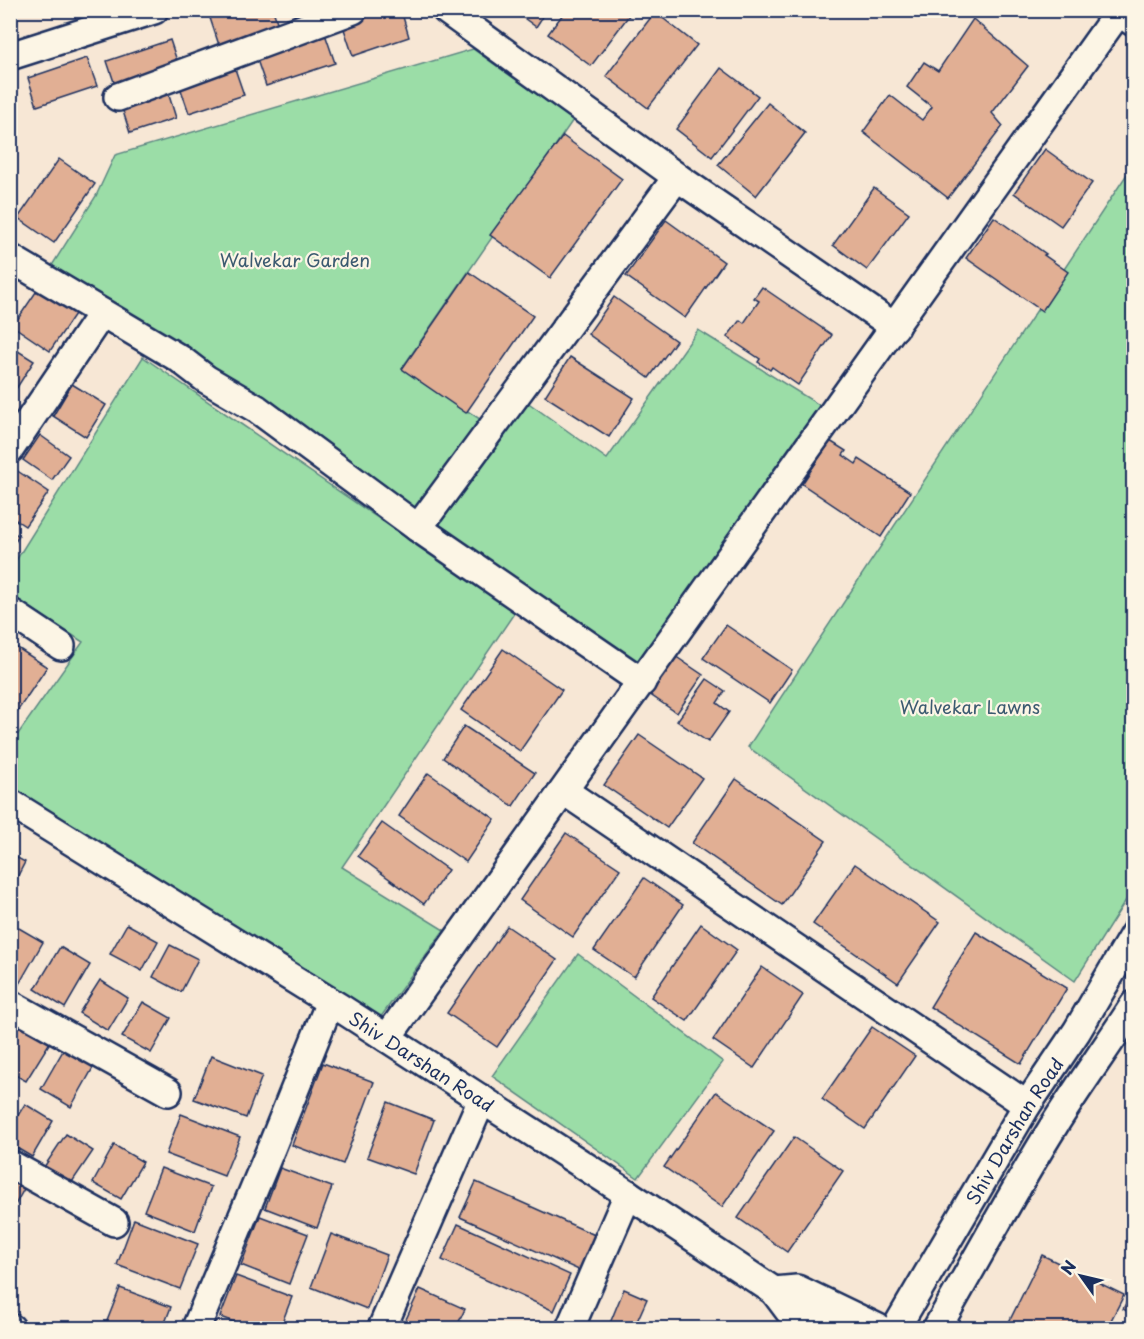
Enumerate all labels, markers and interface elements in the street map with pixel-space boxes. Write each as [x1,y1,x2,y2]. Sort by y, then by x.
park label: Walvekar Garden [220,246,370,273]
park label: Walvekar Lawns [900,693,1040,720]
street label: Shiv Darshan Road [344,1004,500,1118]
street label: Shiv Darshan Road [958,1052,1069,1209]
north arrow [1051,1246,1111,1306]
text: N [1054,1255,1081,1279]

